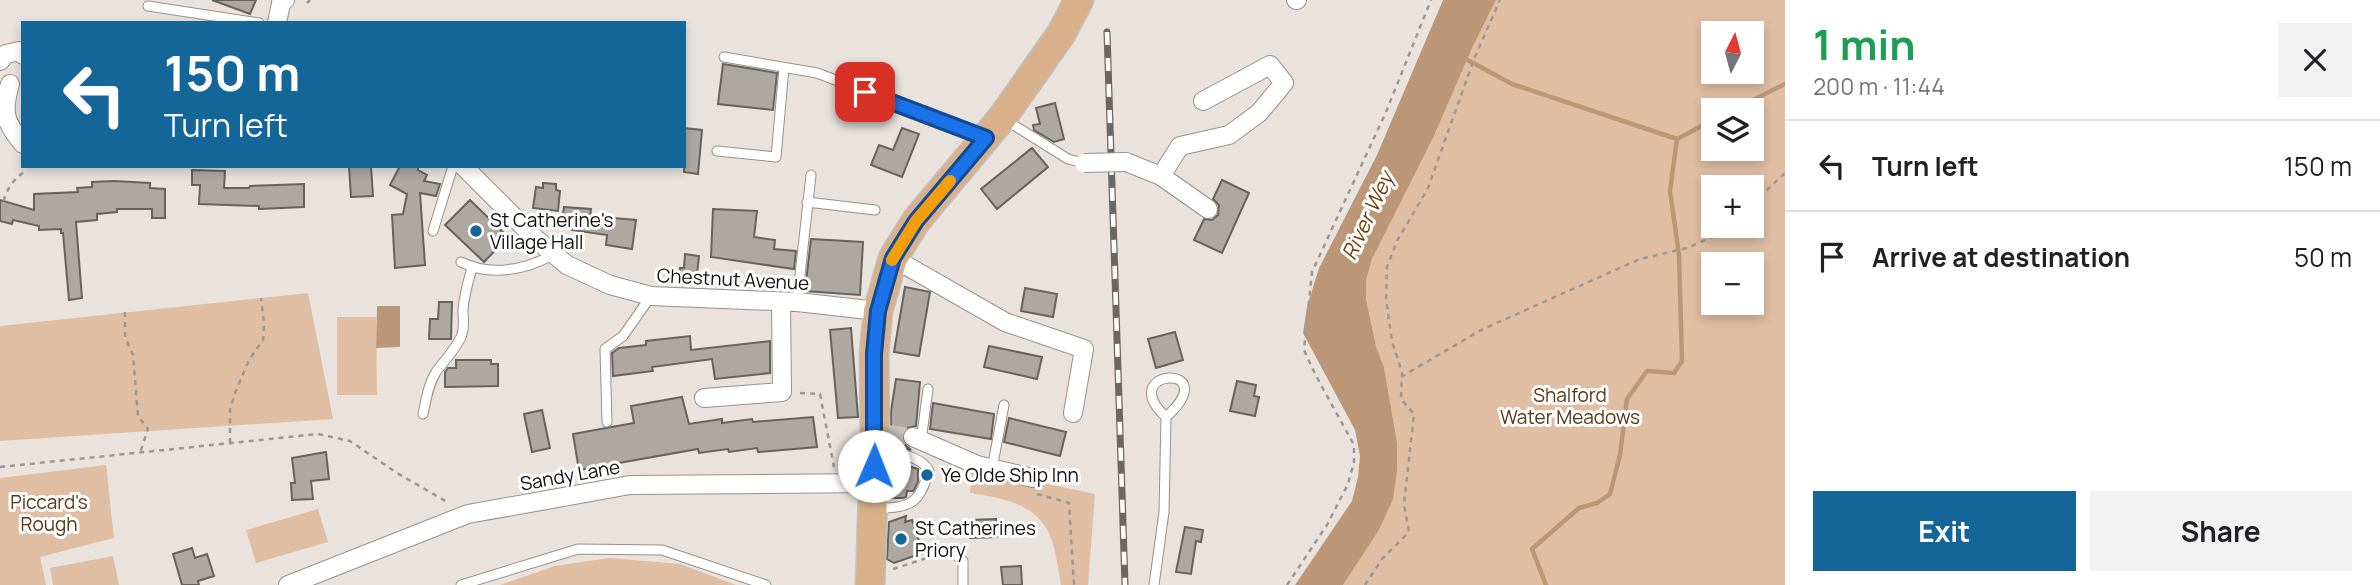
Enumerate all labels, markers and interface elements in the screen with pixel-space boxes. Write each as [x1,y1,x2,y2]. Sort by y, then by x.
text: 1 min [1813,15,1916,73]
north arrow [1701,21,1764,84]
map controls [1701,21,1764,315]
button: close [2278,23,2352,97]
text: 150 m [164,39,300,106]
icon: left [49,49,140,140]
pin [835,62,895,122]
text: 200 m · 11:44 [1813,70,1945,102]
icon: arrive [846,73,884,111]
button: layers [1701,98,1764,161]
text: Turn left [164,103,288,147]
icon: left [1813,147,1851,185]
text: Turn left [1872,148,1979,184]
text: 150 m [2284,148,2352,184]
water label: River Wey [1335,164,1401,264]
button: + [1701,175,1764,238]
place label: St Catherine's Village Hall [490,207,613,255]
marker: St Catherine's Village Hall [468,223,484,239]
icon: arrive [1813,238,1851,276]
text: Arrive at destination [1872,239,2130,275]
text: 50 m [2294,239,2352,275]
button: − [1701,252,1764,315]
street label: Chestnut Avenue [656,262,810,296]
park label: Shalford Water Meadows [1500,382,1640,430]
position arrow [837,429,911,503]
street label: Sandy Lane [518,453,622,497]
place label: Ye Olde Ship Inn [941,462,1079,488]
marker: Ye Olde Ship Inn [919,467,935,483]
park label: Piccard's Rough [10,489,88,537]
button: Exit [1813,491,2076,571]
button: Share [2090,491,2352,571]
place label: St Catherines Priory [915,515,1036,563]
marker: St Catherines Priory [893,531,909,547]

